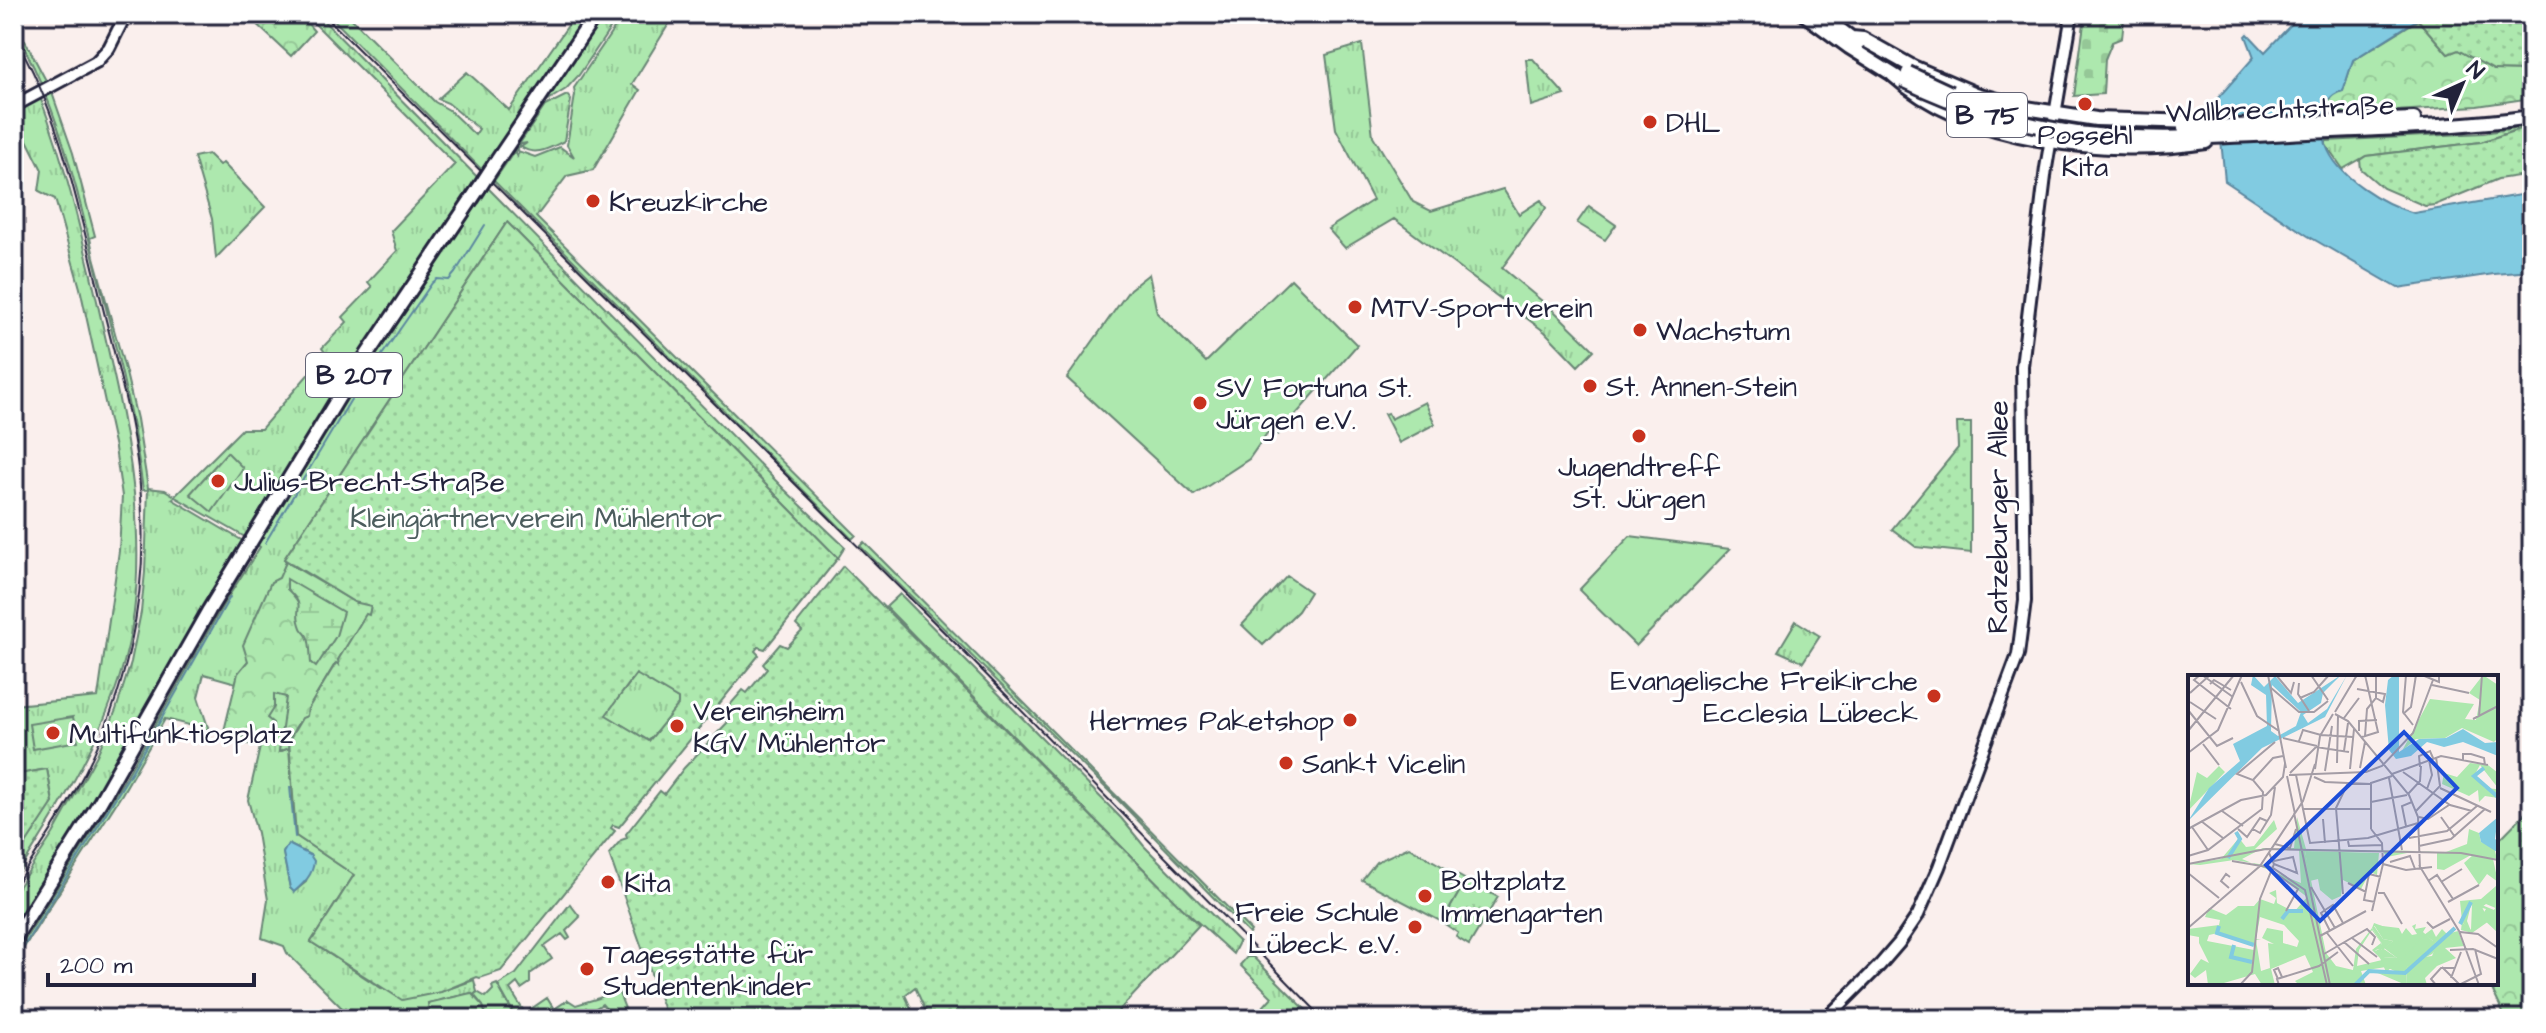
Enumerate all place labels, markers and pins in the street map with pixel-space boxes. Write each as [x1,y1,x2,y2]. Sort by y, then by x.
marker: Possehl Kita [2076,95,2094,113]
place label: DHL [1666,104,1721,143]
marker: DHL [1641,113,1659,131]
place label: Possehl Kita [2037,116,2133,187]
place label: Kreuzkirche [609,183,768,222]
marker: Kreuzkirche [584,192,602,210]
place label: MTV-Sportverein [1371,289,1592,328]
marker: MTV-Sportverein [1346,298,1364,316]
place label: Wachstum [1656,312,1790,351]
marker: Wachstum [1631,321,1649,339]
place label: St. Annen-Stein [1606,368,1797,407]
place label: SV Fortuna St. Jürgen e.V. [1216,369,1412,441]
marker: St. Annen-Stein [1581,377,1599,395]
marker: SV Fortuna St. Jürgen e.V. [1191,394,1209,412]
marker: Jugendtreff St. Jürgen [1630,427,1648,445]
place label: Jugendtreff St. Jürgen [1558,448,1720,520]
place label: Julius-Brecht-Straße [234,463,505,502]
marker: Julius-Brecht-Straße [209,472,227,490]
place label: Evangelische Freikirche Ecclesia Lübeck [1611,662,1918,733]
marker: Evangelische Freikirche Ecclesia Lübeck [1925,687,1943,705]
place label: Vereinsheim KGV Mühlentor [693,692,885,763]
place label: Hermes Paketshop [1089,702,1334,741]
marker: Hermes Paketshop [1341,711,1359,729]
place label: Multifunktiosplatz [69,715,293,754]
marker: Vereinsheim KGV Mühlentor [668,717,686,735]
marker: Multifunktiosplatz [44,724,62,742]
place label: Sankt Vicelin [1302,745,1465,784]
marker: Sankt Vicelin [1277,754,1295,772]
place label: Boltzplatz Immengarten [1441,862,1603,934]
place label: Kita [624,864,671,903]
marker: Kita [599,873,617,891]
marker: Boltzplatz Immengarten [1416,887,1434,905]
place label: Freie Schule Lübeck e.V. [1235,893,1399,964]
marker: Freie Schule Lübeck e.V. [1406,918,1424,936]
place label: Tagesstätte für Studentenkinder [603,935,813,1006]
marker: Tagesstätte für Studentenkinder [578,960,596,978]

